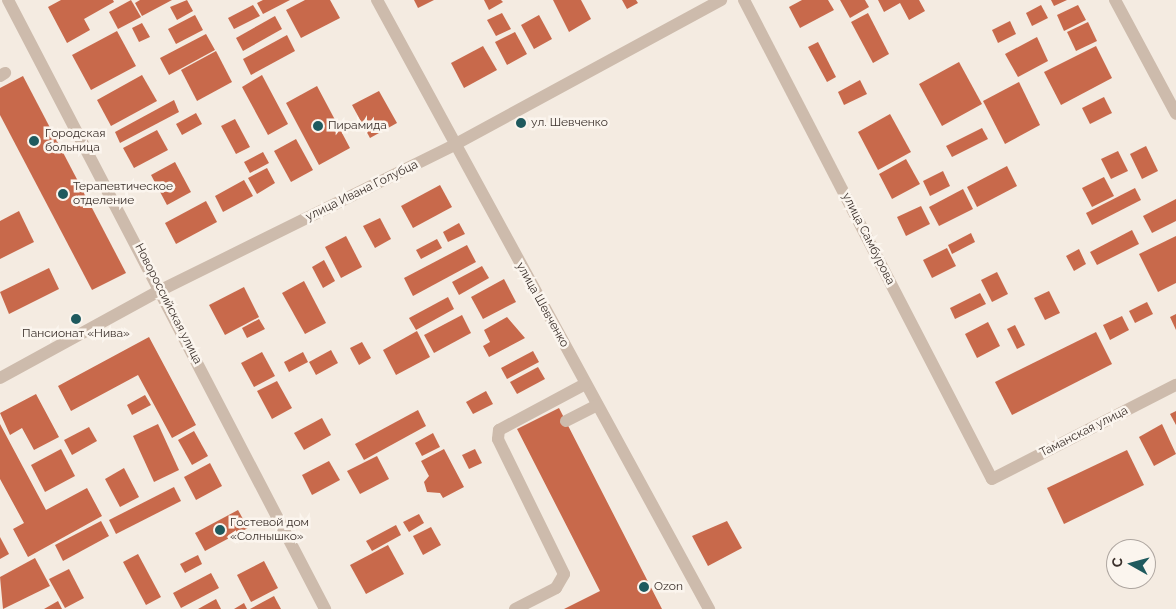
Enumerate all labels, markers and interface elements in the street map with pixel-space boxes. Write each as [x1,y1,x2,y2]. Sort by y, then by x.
place label: ул. Шевченко [531,116,608,130]
marker: ул. Шевченко [515,117,527,129]
place label: Пирамида [328,119,387,133]
marker: Пирамида [312,120,324,132]
place label: Городская больница [45,127,105,155]
marker: Городская больница [27,134,41,148]
street label: улица Ивана Голубца [304,158,420,224]
place label: Терапевтическое отделение [73,180,173,208]
marker: Терапевтическое отделение [57,188,69,200]
street label: улица Самбурова [839,191,897,287]
street label: Новороссийская улица [131,241,205,367]
street label: улица Шевченко [513,260,571,350]
marker: Пансионат «Нива» [70,313,82,325]
place label: Пансионат «Нива» [22,327,130,341]
street label: Таманская улица [1037,404,1131,460]
place label: Гостевой дом «Солнышко» [230,516,309,544]
marker: Гостевой дом «Солнышко» [214,524,226,536]
north arrow [1106,539,1156,589]
text: С [1109,557,1126,568]
place label: Ozon [654,580,683,594]
marker: Ozon [638,581,650,593]

